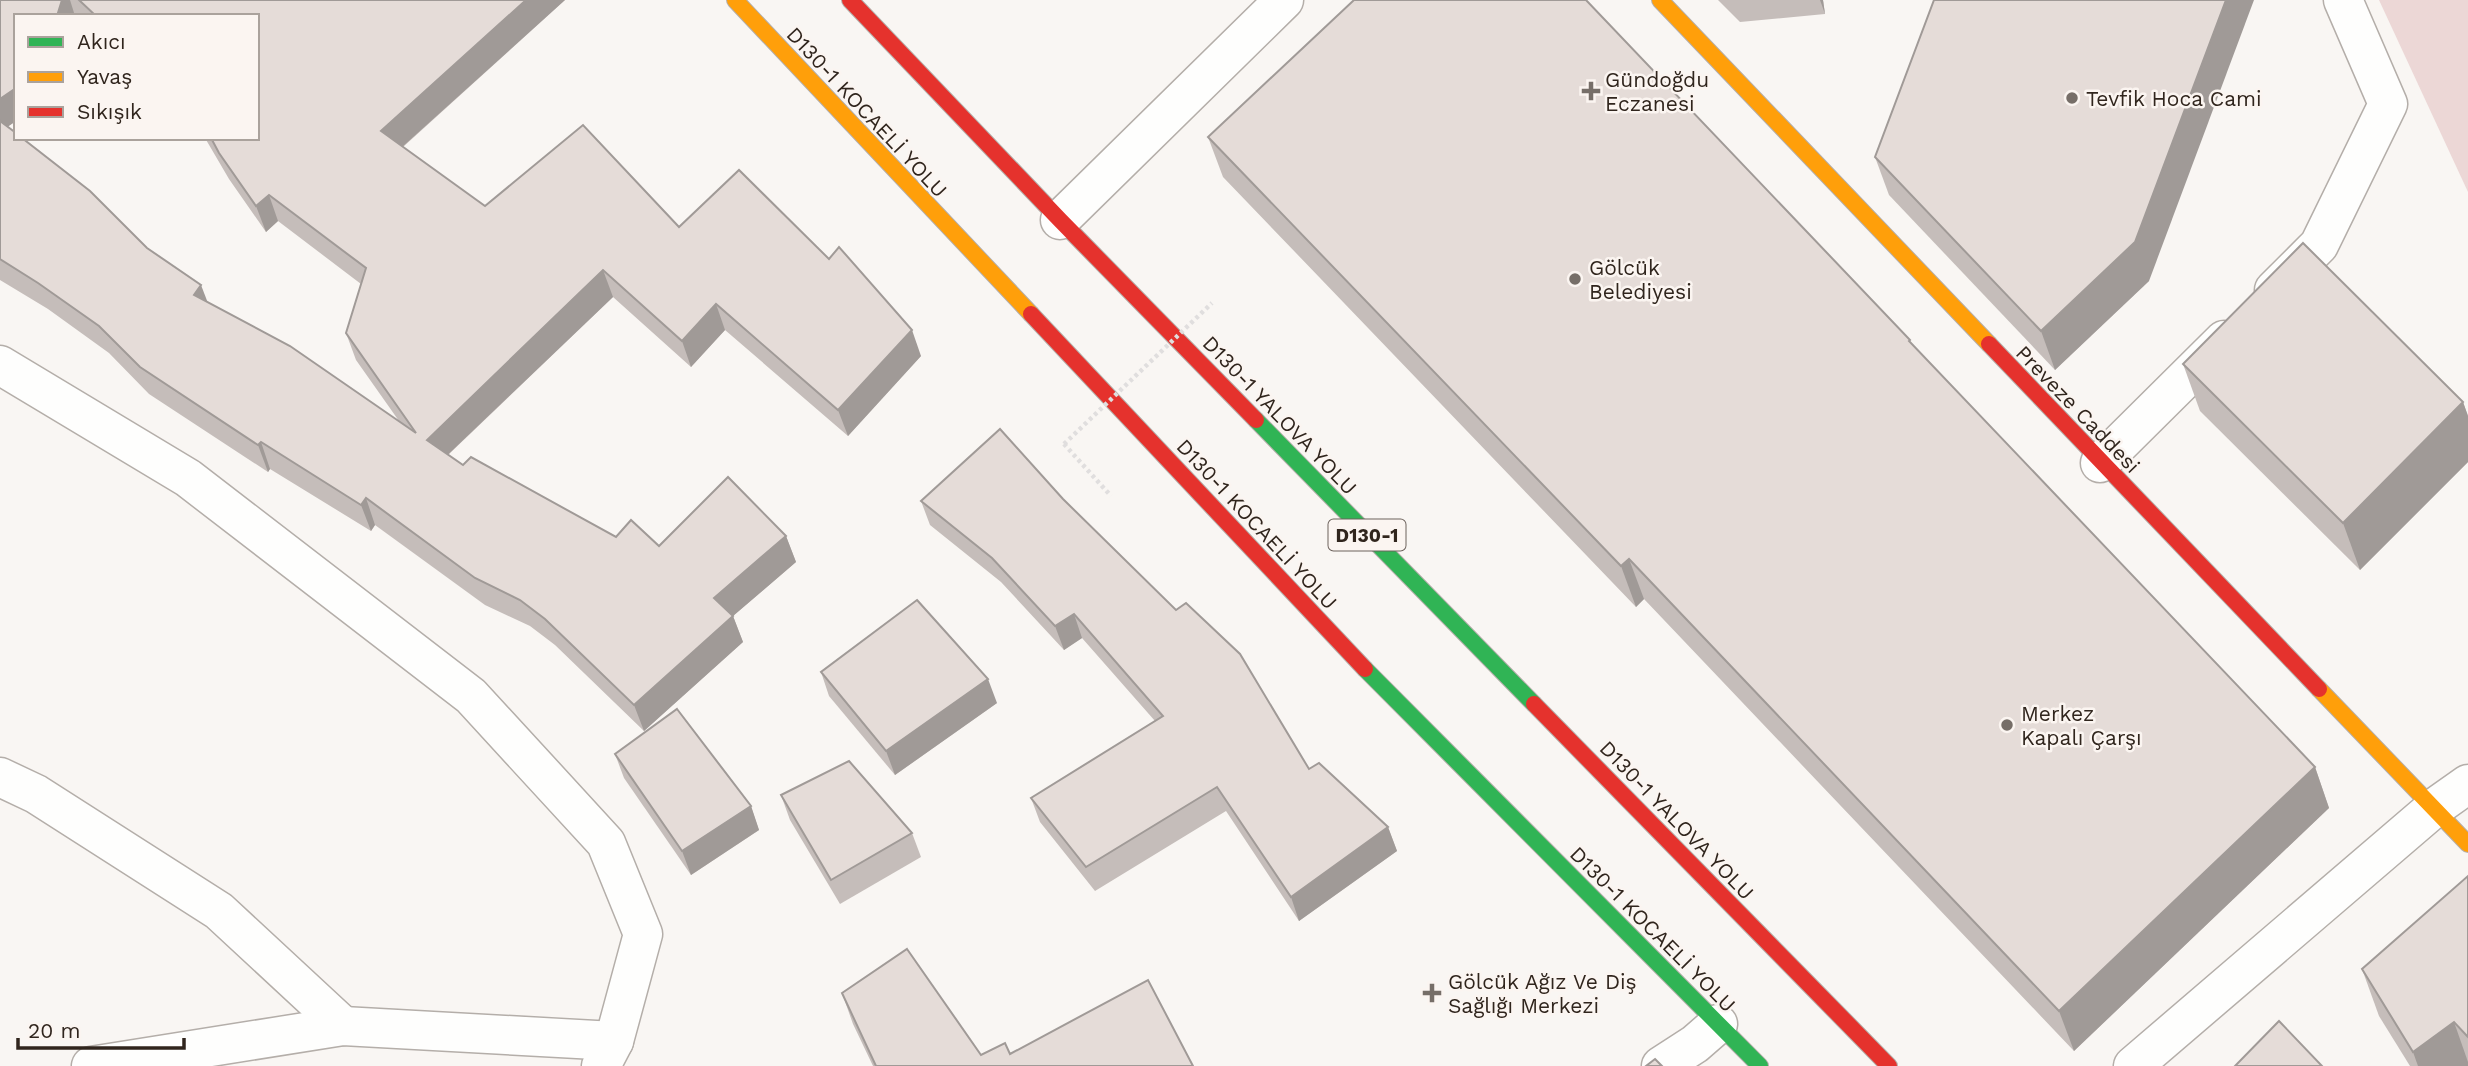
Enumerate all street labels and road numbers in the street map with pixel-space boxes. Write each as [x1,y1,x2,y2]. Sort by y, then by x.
street label: D130-1 KOCAELİ YOLU [782,22,952,202]
street label: D130-1 YALOVA YOLU [1198,330,1362,500]
street label: Preveze Caddesi [2011,340,2145,478]
street label: D130-1 KOCAELİ YOLU [1172,434,1342,614]
road number: D130-1 [1328,520,1406,550]
street label: D130-1 YALOVA YOLU [1595,735,1759,905]
street label: D130-1 KOCAELİ YOLU [1565,841,1741,1017]

